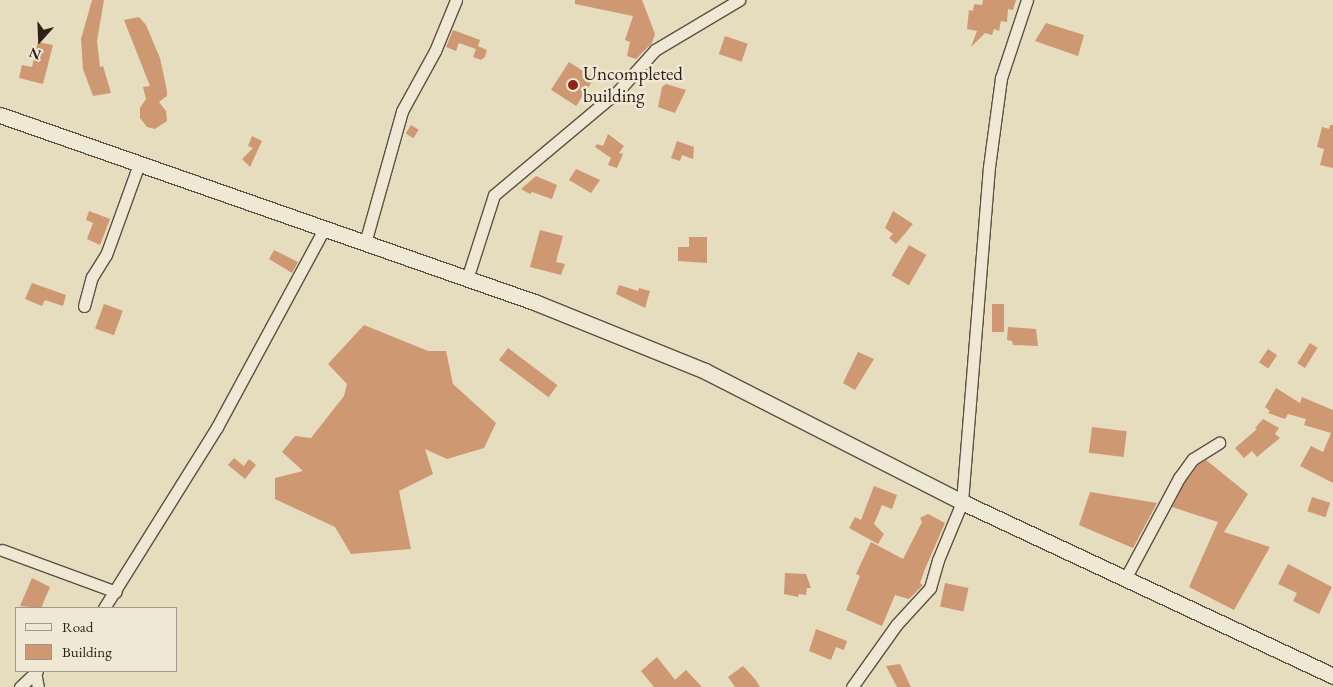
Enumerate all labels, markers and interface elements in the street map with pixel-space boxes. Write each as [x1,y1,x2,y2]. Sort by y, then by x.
north arrow [15,15,65,65]
text: N [26,44,43,64]
place label: Uncompleted building [583,63,683,107]
marker: Uncompleted building [567,79,579,91]
legend [15,607,178,672]
text: Road [62,617,93,636]
text: Building [62,642,112,661]

